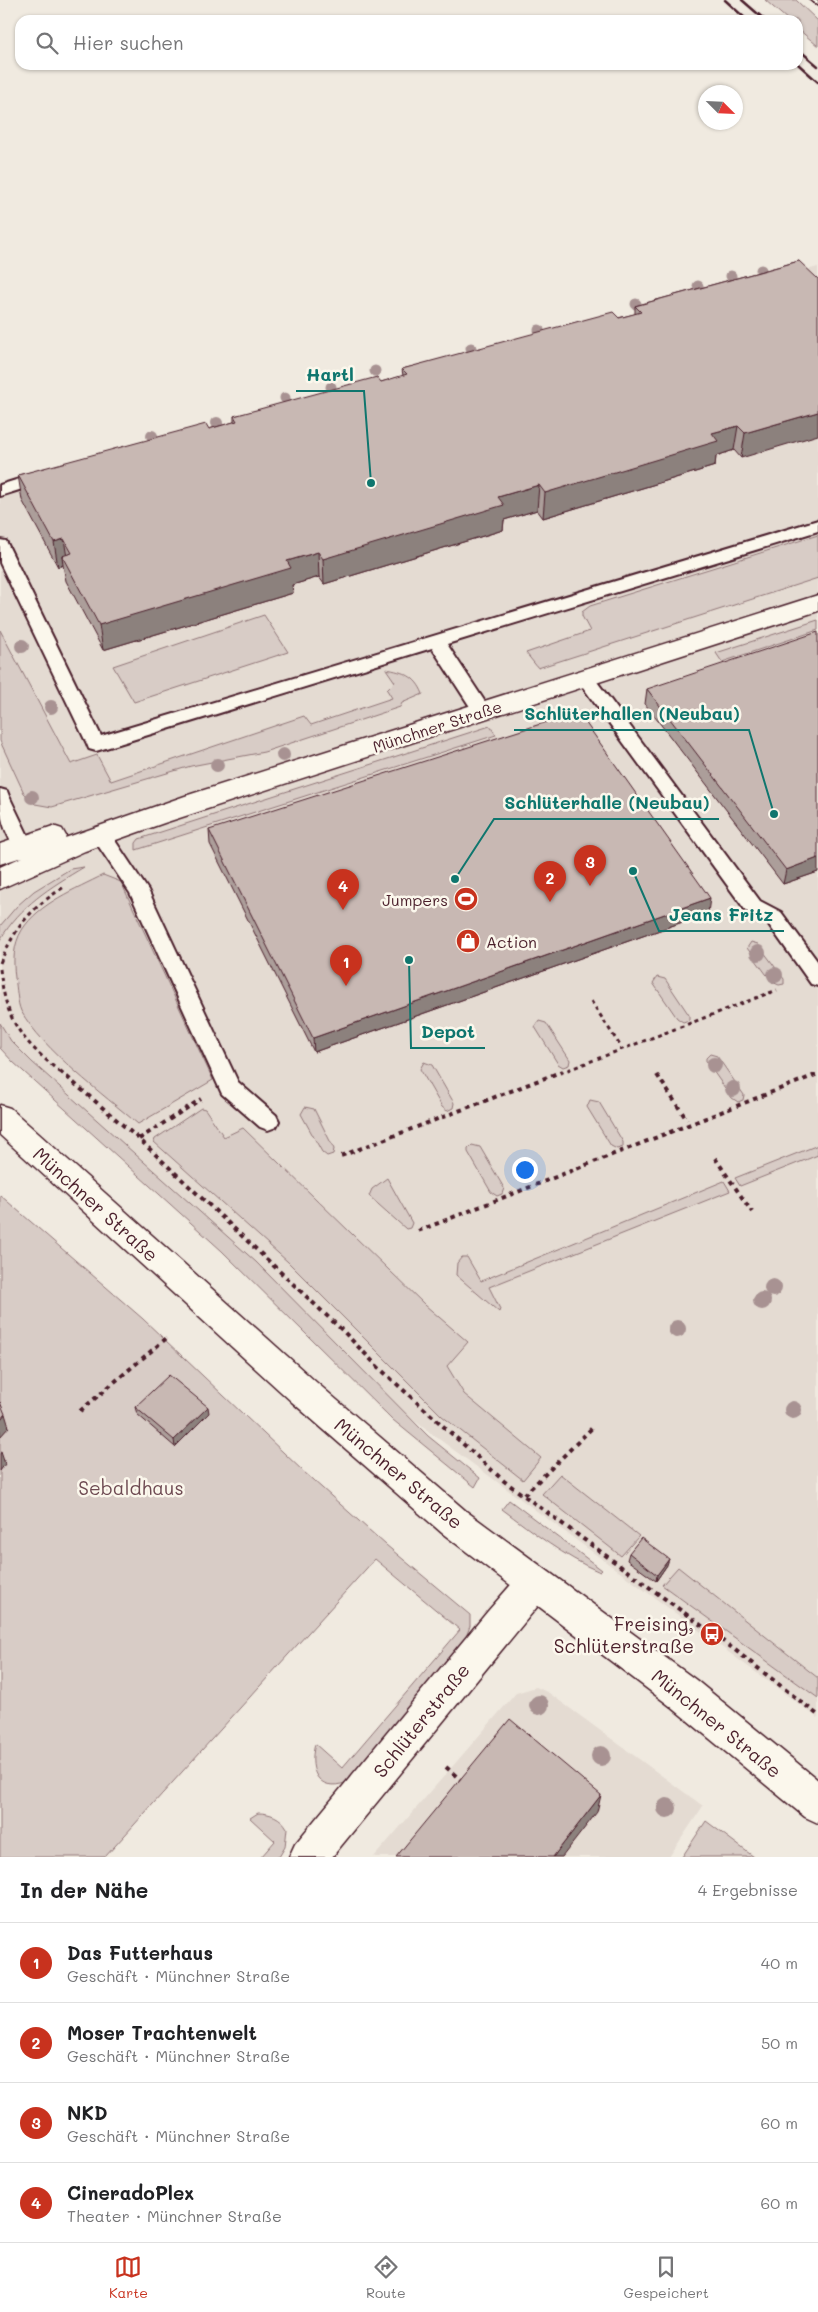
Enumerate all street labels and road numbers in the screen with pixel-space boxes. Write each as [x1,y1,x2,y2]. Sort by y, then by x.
street label: Münchner Straße [370,695,504,757]
street label: Münchner Straße [28,1141,164,1267]
street label: Münchner Straße [330,1412,468,1534]
street label: Schlüterstraße [367,1658,475,1782]
street label: Münchner Straße [647,1663,787,1783]

